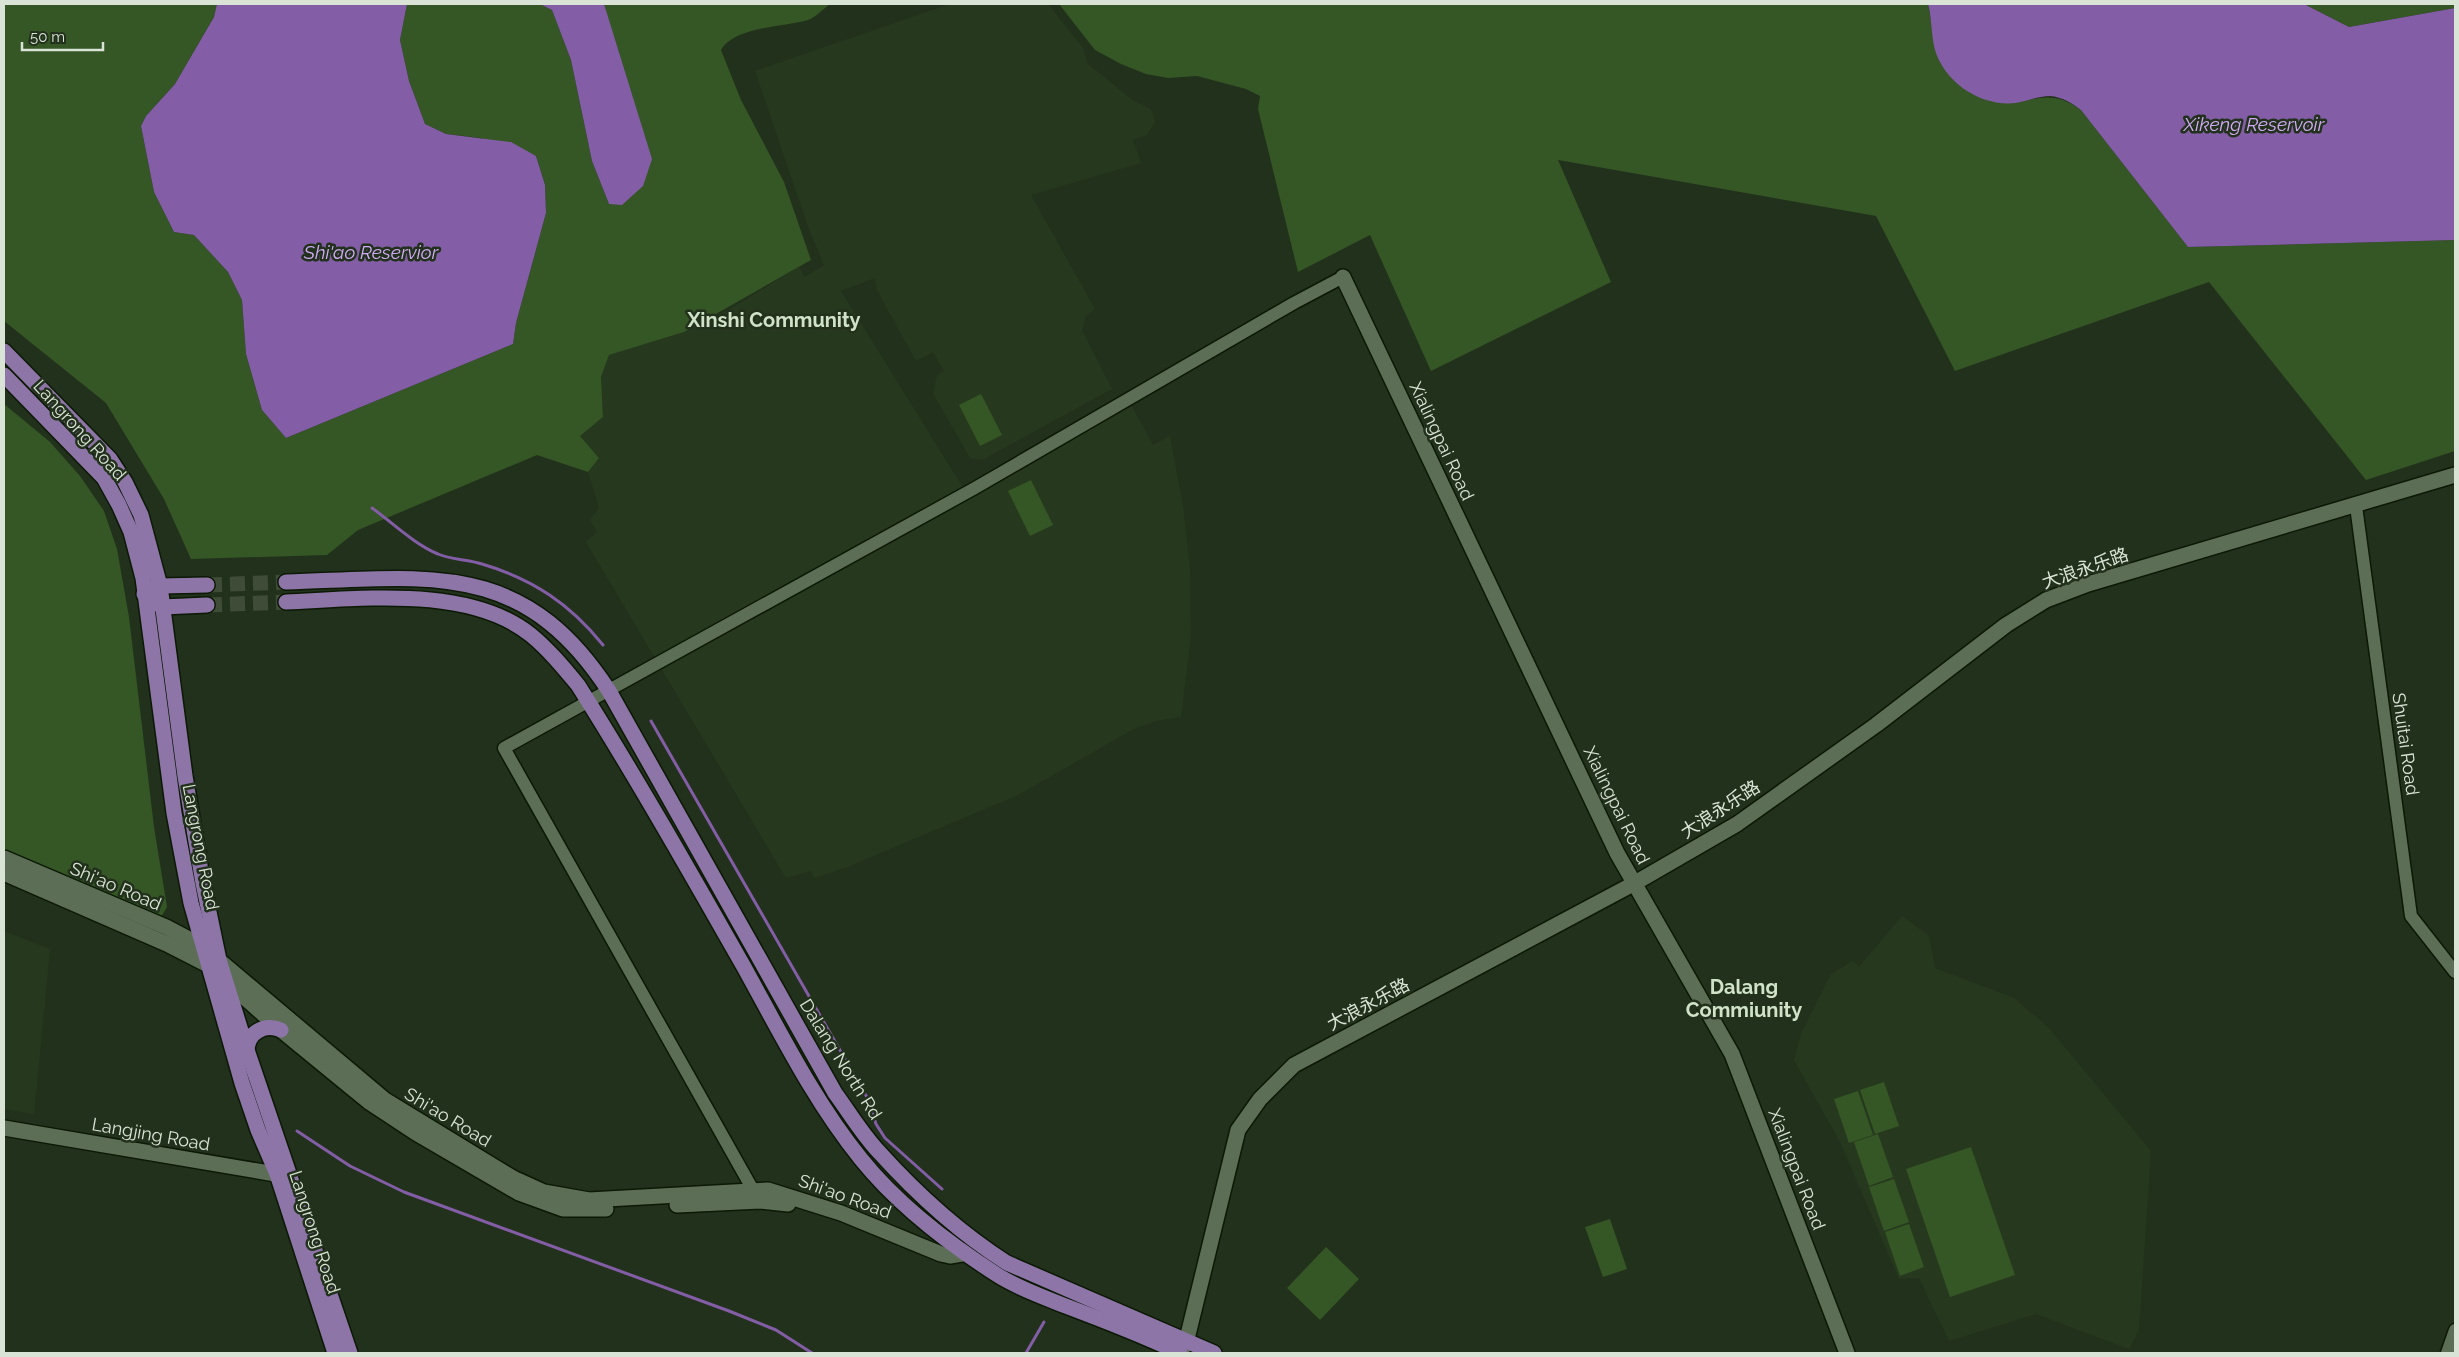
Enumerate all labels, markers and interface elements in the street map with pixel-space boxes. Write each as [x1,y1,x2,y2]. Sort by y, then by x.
scale bar [22,20,104,52]
text: 50 m [30,28,65,46]
water label: Xikeng Reservoir [2183,113,2326,135]
water label: Shi'ao Reservior [303,241,440,263]
district label: Xinshi Community [686,308,861,332]
street label: Langrong Road [29,375,131,485]
street label: Xialingpai Road [1405,378,1479,504]
street label: 大浪永乐路 [2039,543,2131,593]
street label: Shuitai Road [2388,691,2424,797]
street label: Xialingpai Road [1579,743,1655,867]
street label: 大浪永乐路 [1677,776,1763,842]
street label: Langrong Road [178,782,224,912]
street label: Shi'ao Road [67,857,165,915]
street label: 大浪永乐路 [1323,974,1413,1034]
district label: Dalang Commiunity [1686,975,1802,1022]
street label: Dalang North Rd [796,995,886,1123]
street label: Shi'ao Road [401,1083,495,1151]
street label: Xialingpai Road [1764,1105,1830,1233]
street label: Langjing Road [90,1113,212,1155]
street label: Langrong Road [285,1168,345,1296]
street label: Shi'ao Road [796,1170,894,1222]

